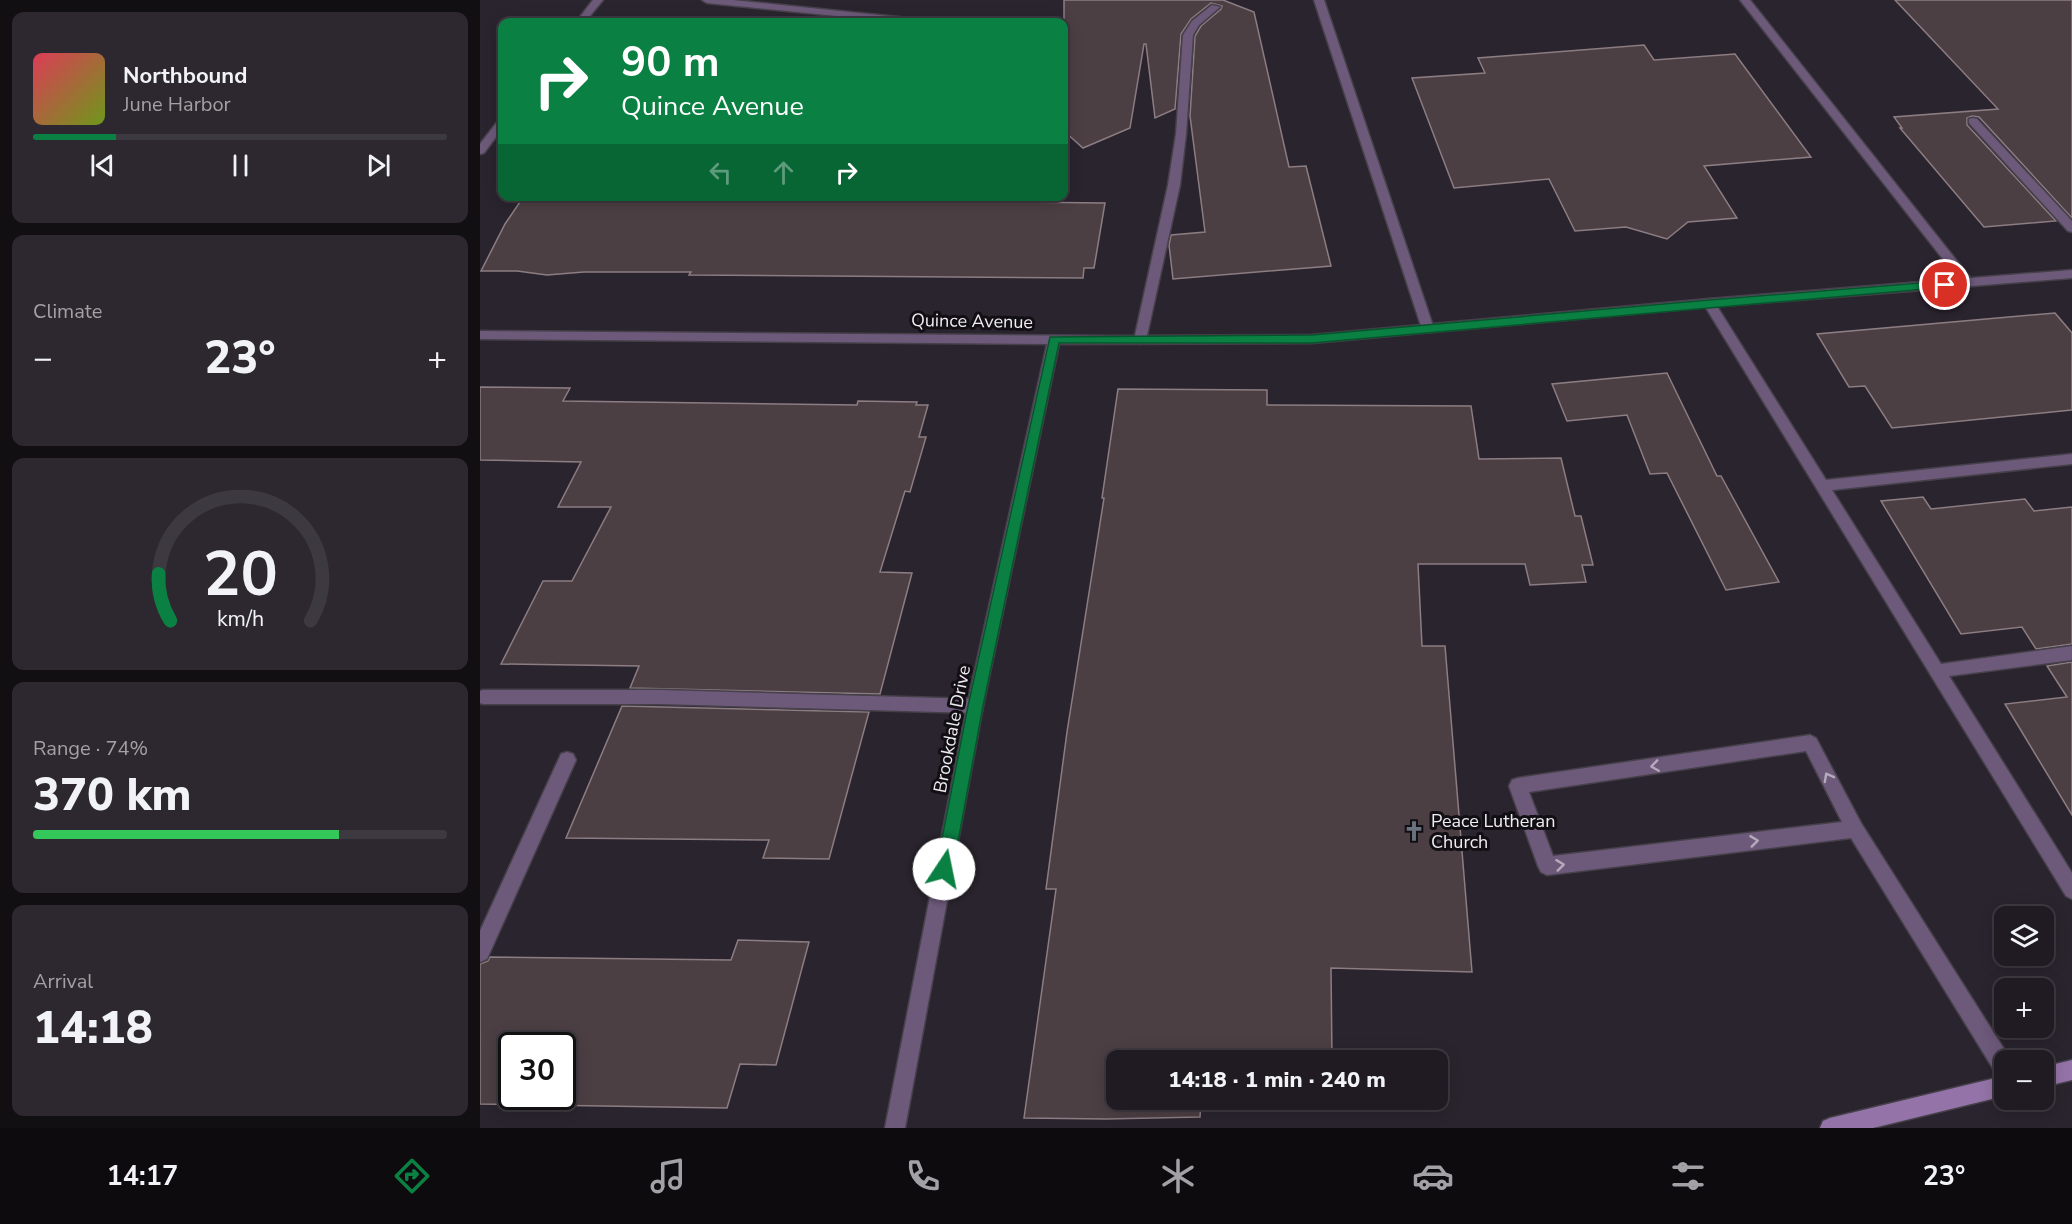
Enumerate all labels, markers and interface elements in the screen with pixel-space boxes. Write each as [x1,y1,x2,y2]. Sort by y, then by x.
text: 90 m [621,34,720,91]
icon: right [522,42,600,120]
text: Northbound [123,61,247,91]
text: Quince Avenue [621,88,804,125]
text: June Harbor [123,91,231,118]
icon: previous [86,149,119,182]
icon: pause [224,149,257,182]
icon: next [362,149,395,182]
icon: left [704,156,737,189]
icon: ahead [767,156,800,189]
icon: right [830,156,863,189]
pin [1919,259,1970,310]
icon: arrive [1928,268,1961,301]
text: Climate [33,298,102,325]
street label: Quince Avenue [911,308,1033,334]
text: 23° [204,328,276,389]
text: − [33,336,53,381]
text: + [427,336,447,381]
text: 20 [203,532,277,617]
text: km/h [216,604,264,634]
street label: Brookdale Drive [928,663,976,795]
text: Range · 74% [33,735,148,762]
one-way arrow [1651,759,1660,771]
text: 370 km [33,765,192,826]
one-way arrow [1824,773,1835,783]
place label: Peace Lutheran Church [1431,809,1555,854]
church icon: Peace Lutheran Church [1402,819,1426,843]
one-way arrow [1749,835,1758,848]
position arrow [912,837,976,901]
one-way arrow [1556,859,1565,872]
map controls [1994,906,2054,1110]
button: layers [1994,906,2054,966]
text: Arrival [33,968,93,995]
button: + [1994,978,2054,1038]
text: 14:18 [33,998,153,1059]
speed limit sign: 30 [498,1032,576,1110]
button: − [1994,1050,2054,1110]
text: 14:18 · 1 min · 240 m [1168,1065,1386,1095]
icon: directions [391,1155,433,1197]
icon: music [647,1155,689,1197]
icon: phone [902,1155,944,1197]
icon: climate [1157,1155,1199,1197]
icon: car [1412,1155,1454,1197]
icon: filters [1667,1155,1709,1197]
text: 14:17 [107,1158,178,1195]
text: 23° [1923,1158,1965,1195]

